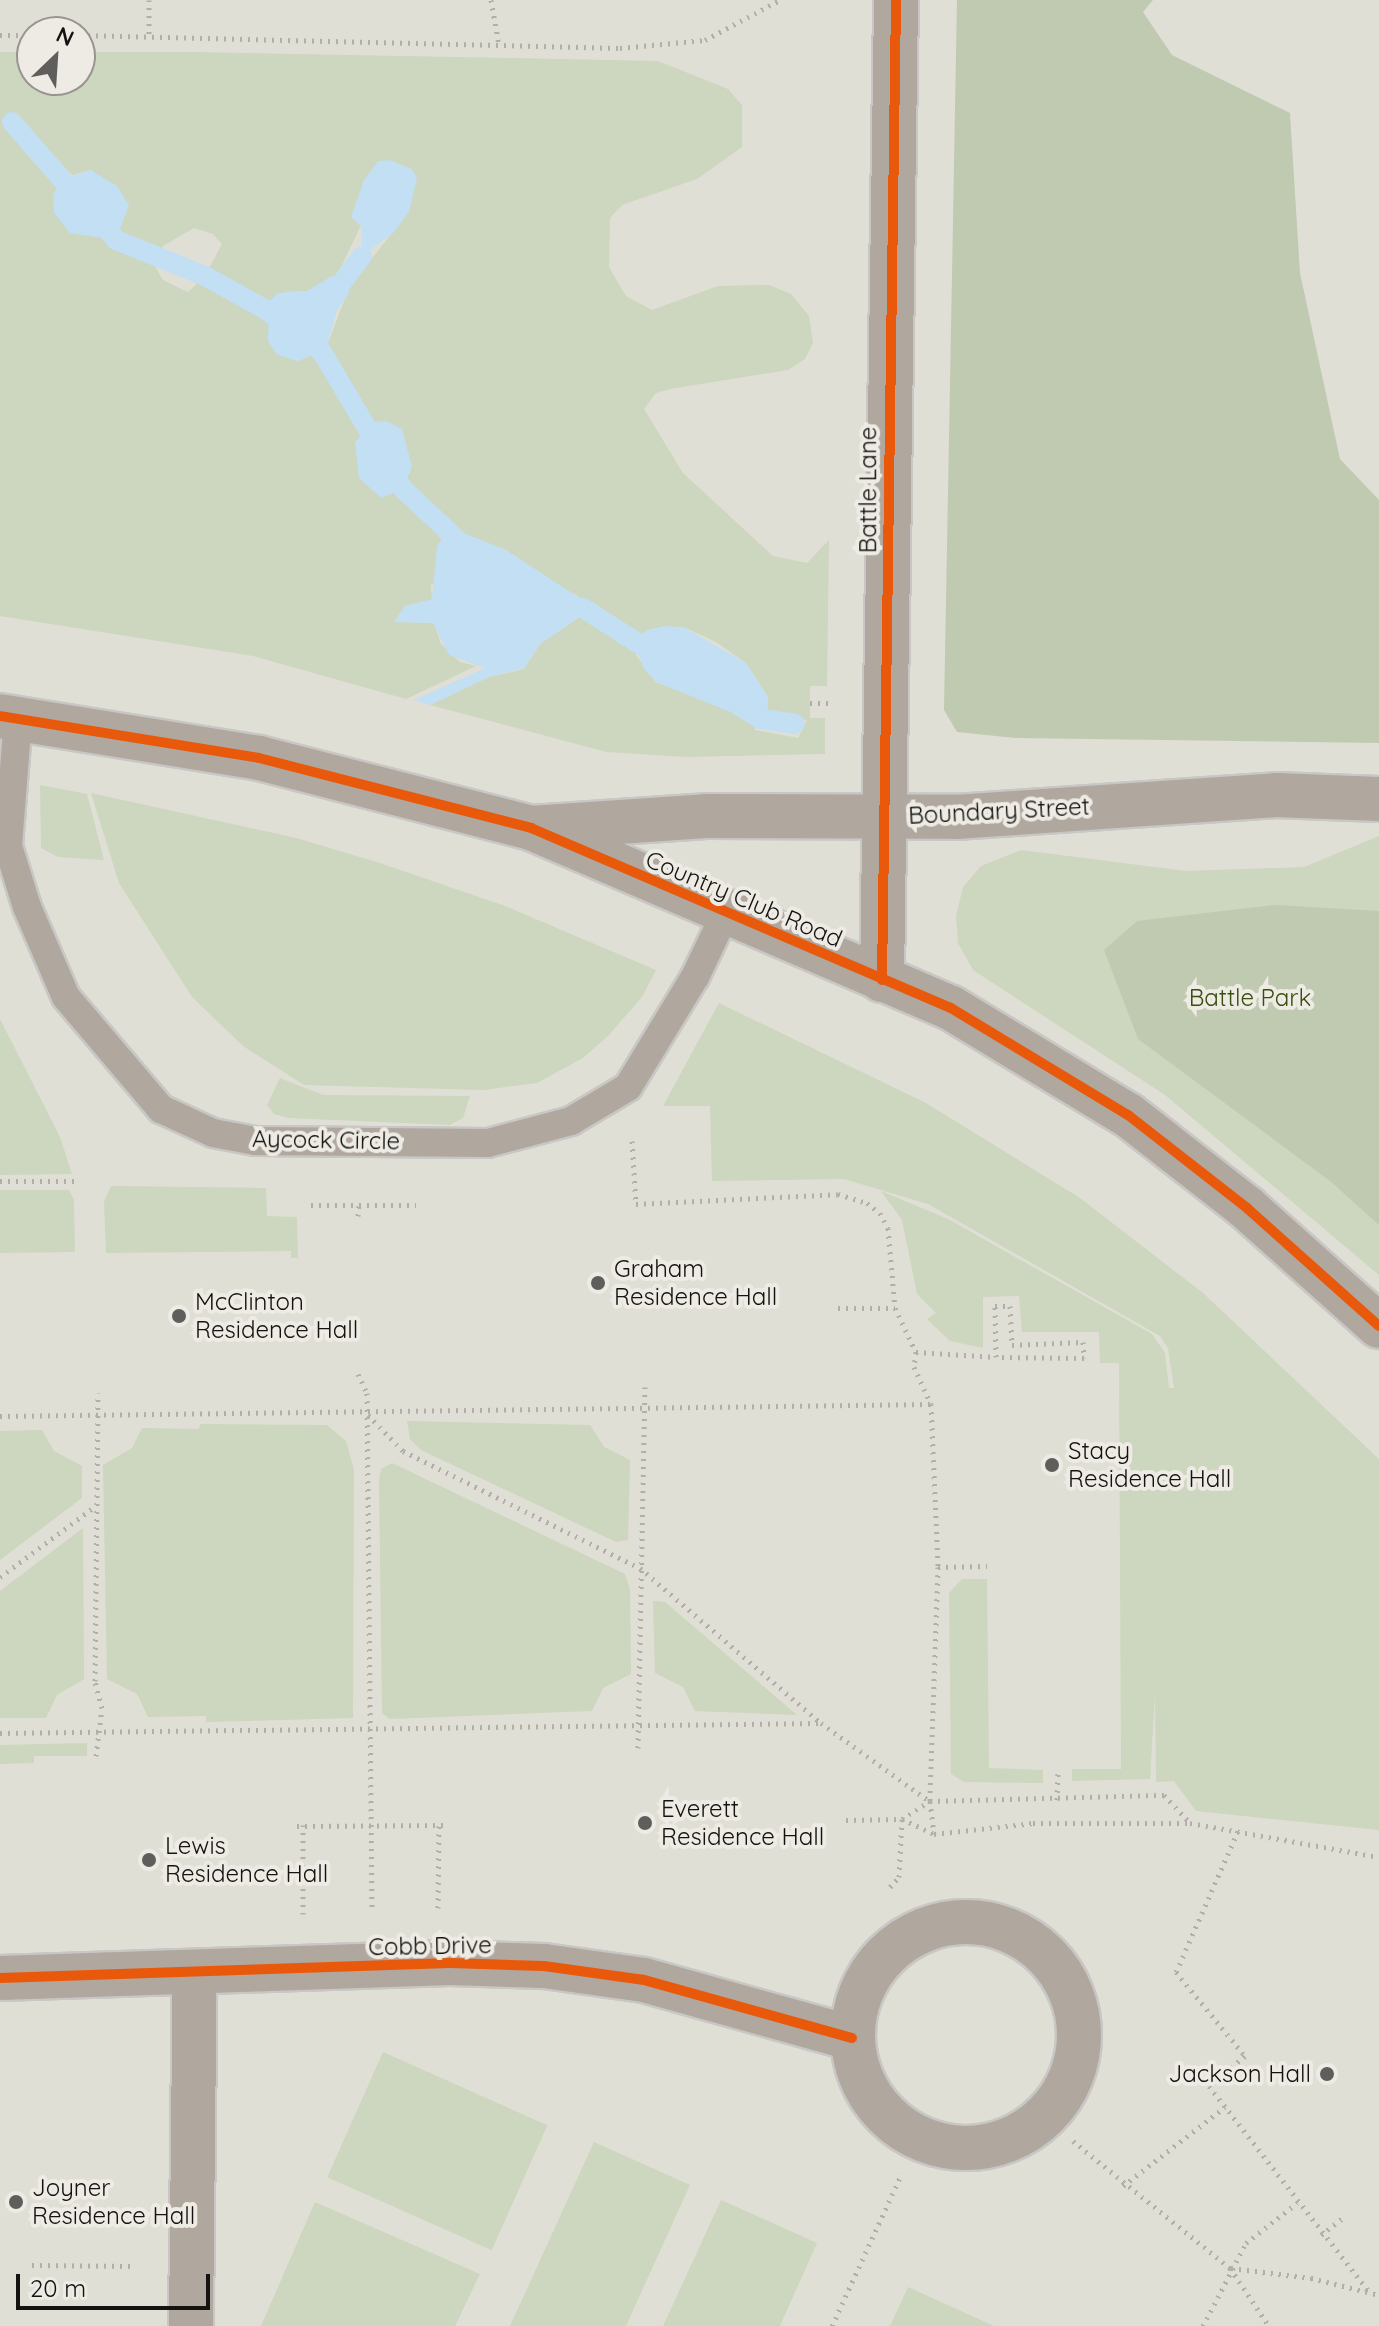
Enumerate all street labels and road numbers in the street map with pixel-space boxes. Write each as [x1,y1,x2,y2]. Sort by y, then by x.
street label: Battle Lane [854,427,882,553]
street label: Boundary Street [908,792,1090,830]
street label: Country Club Road [641,845,847,953]
street label: Aycock Circle [252,1124,400,1156]
street label: Cobb Drive [368,1931,492,1961]

